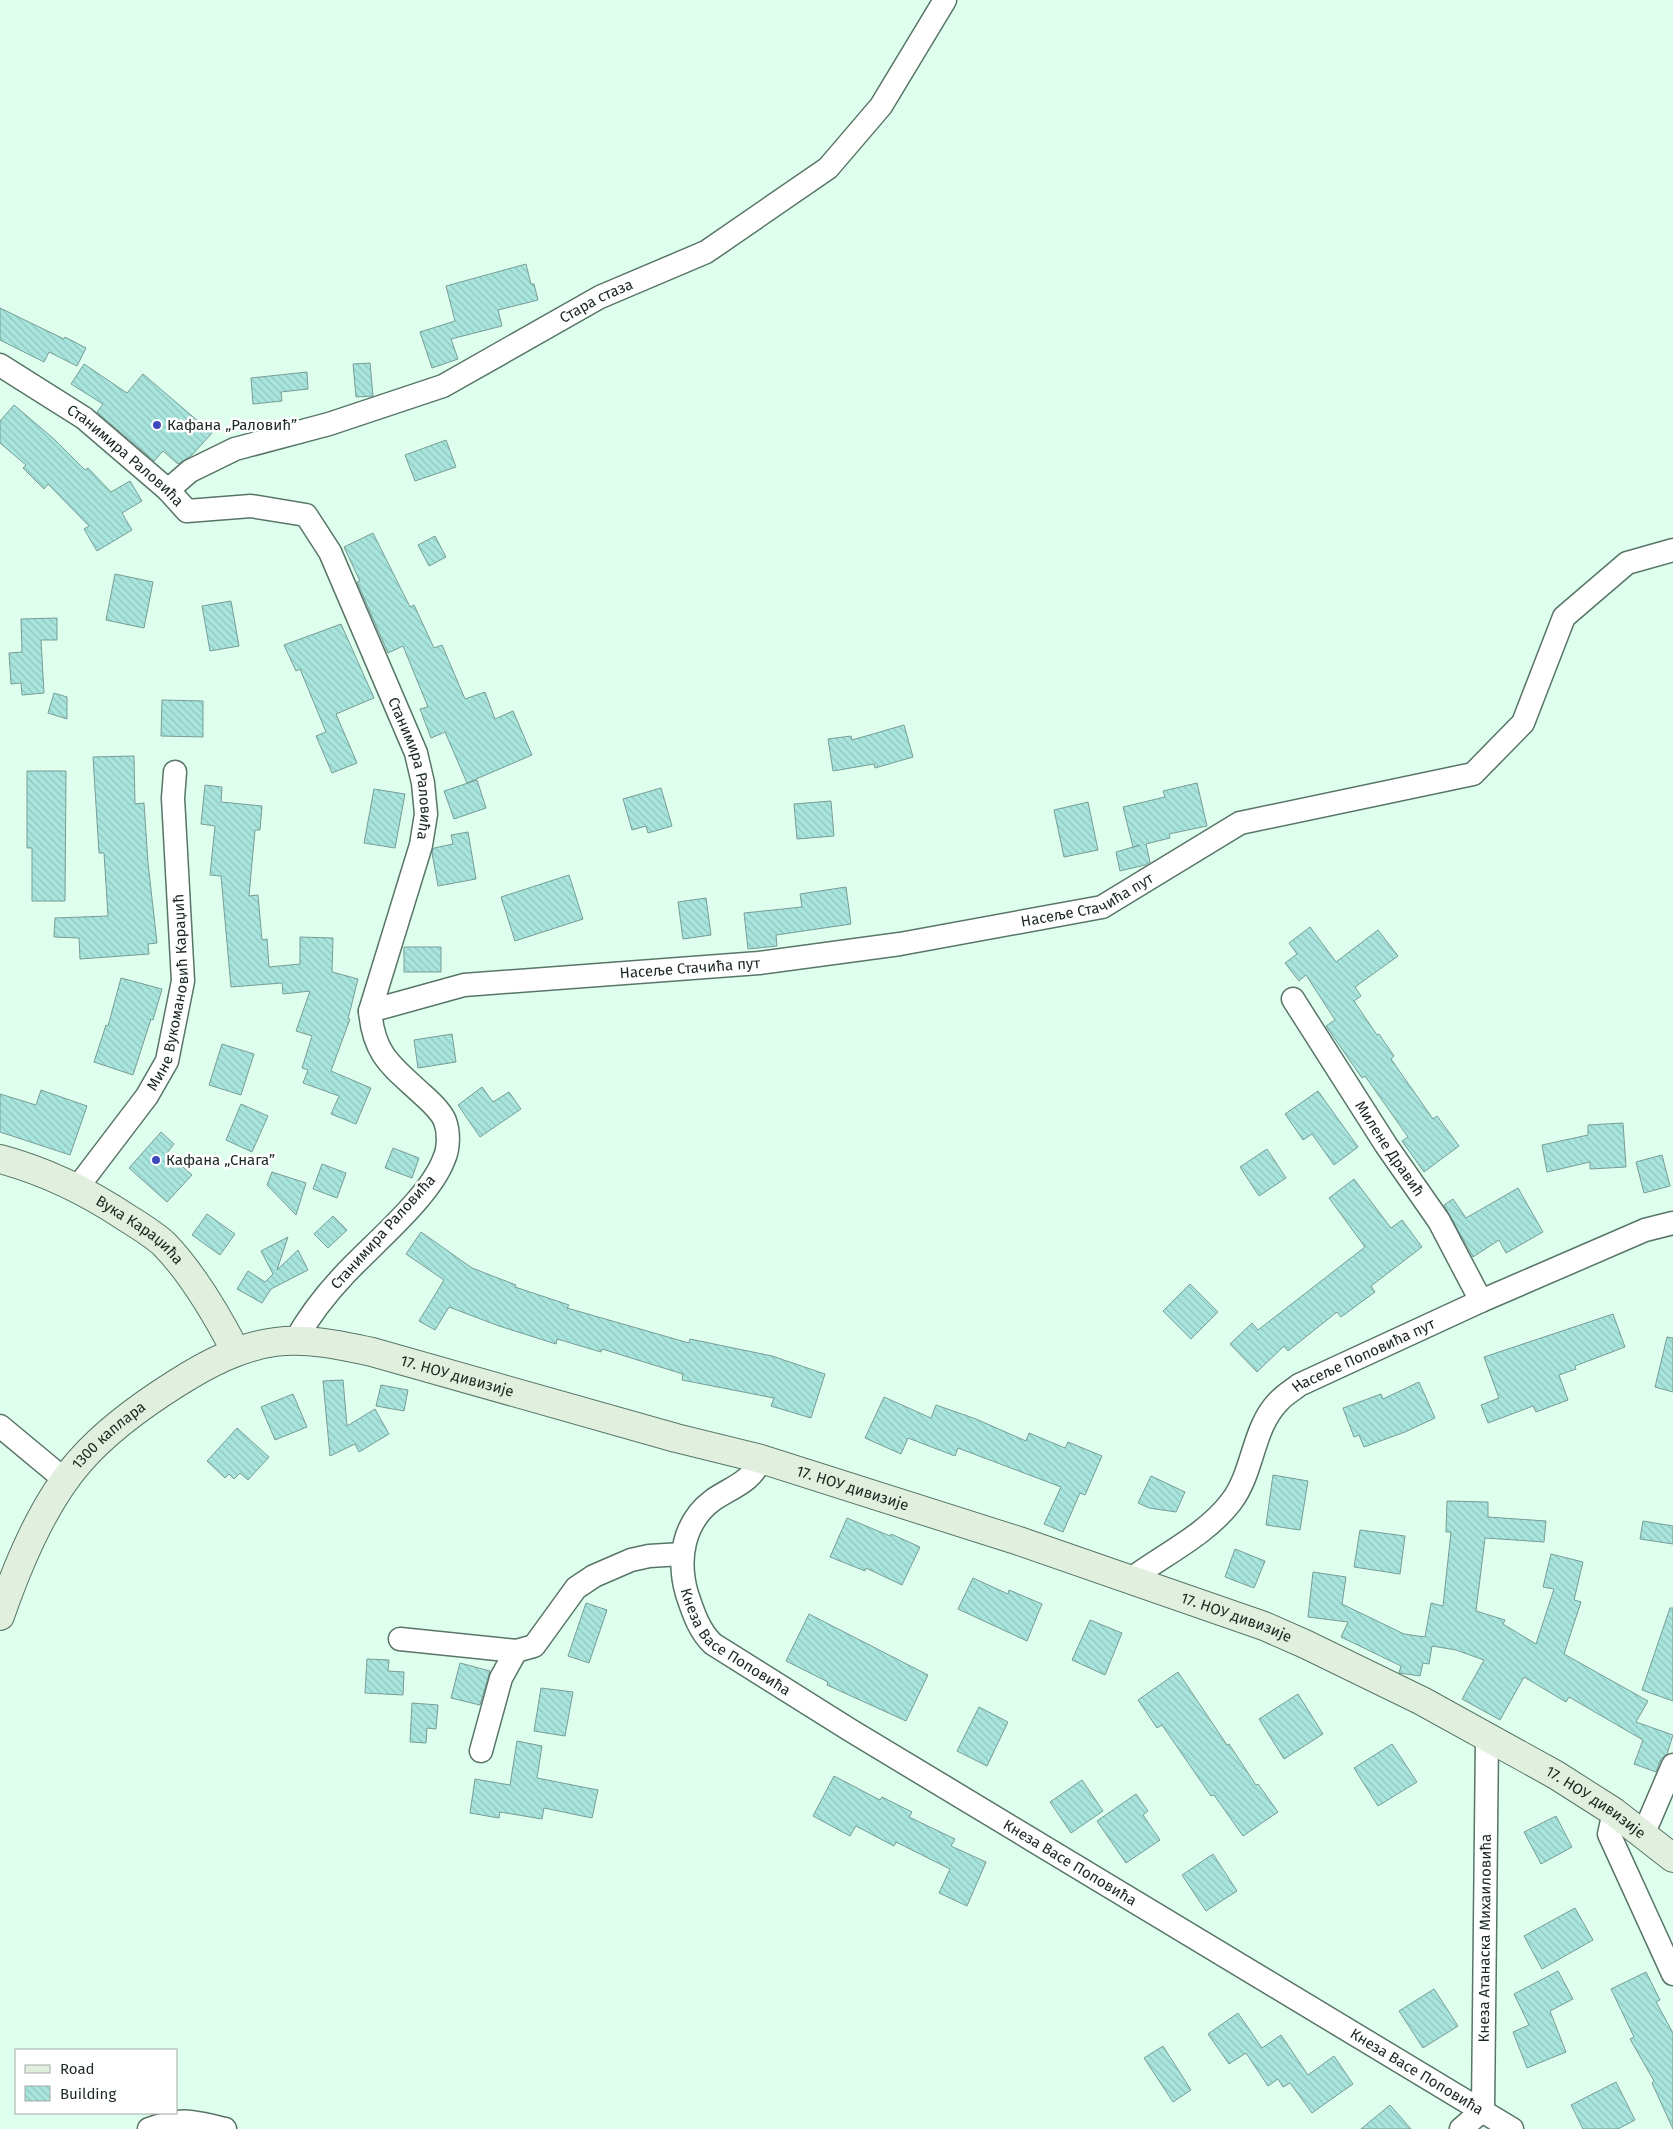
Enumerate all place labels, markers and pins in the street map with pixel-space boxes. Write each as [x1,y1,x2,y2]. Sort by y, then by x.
place label: Кафана „Раловић” [167,416,297,434]
marker: Кафана „Раловић” [151,419,163,431]
place label: Кафана „Снага” [166,1151,275,1169]
marker: Кафана „Снага” [150,1154,162,1166]

